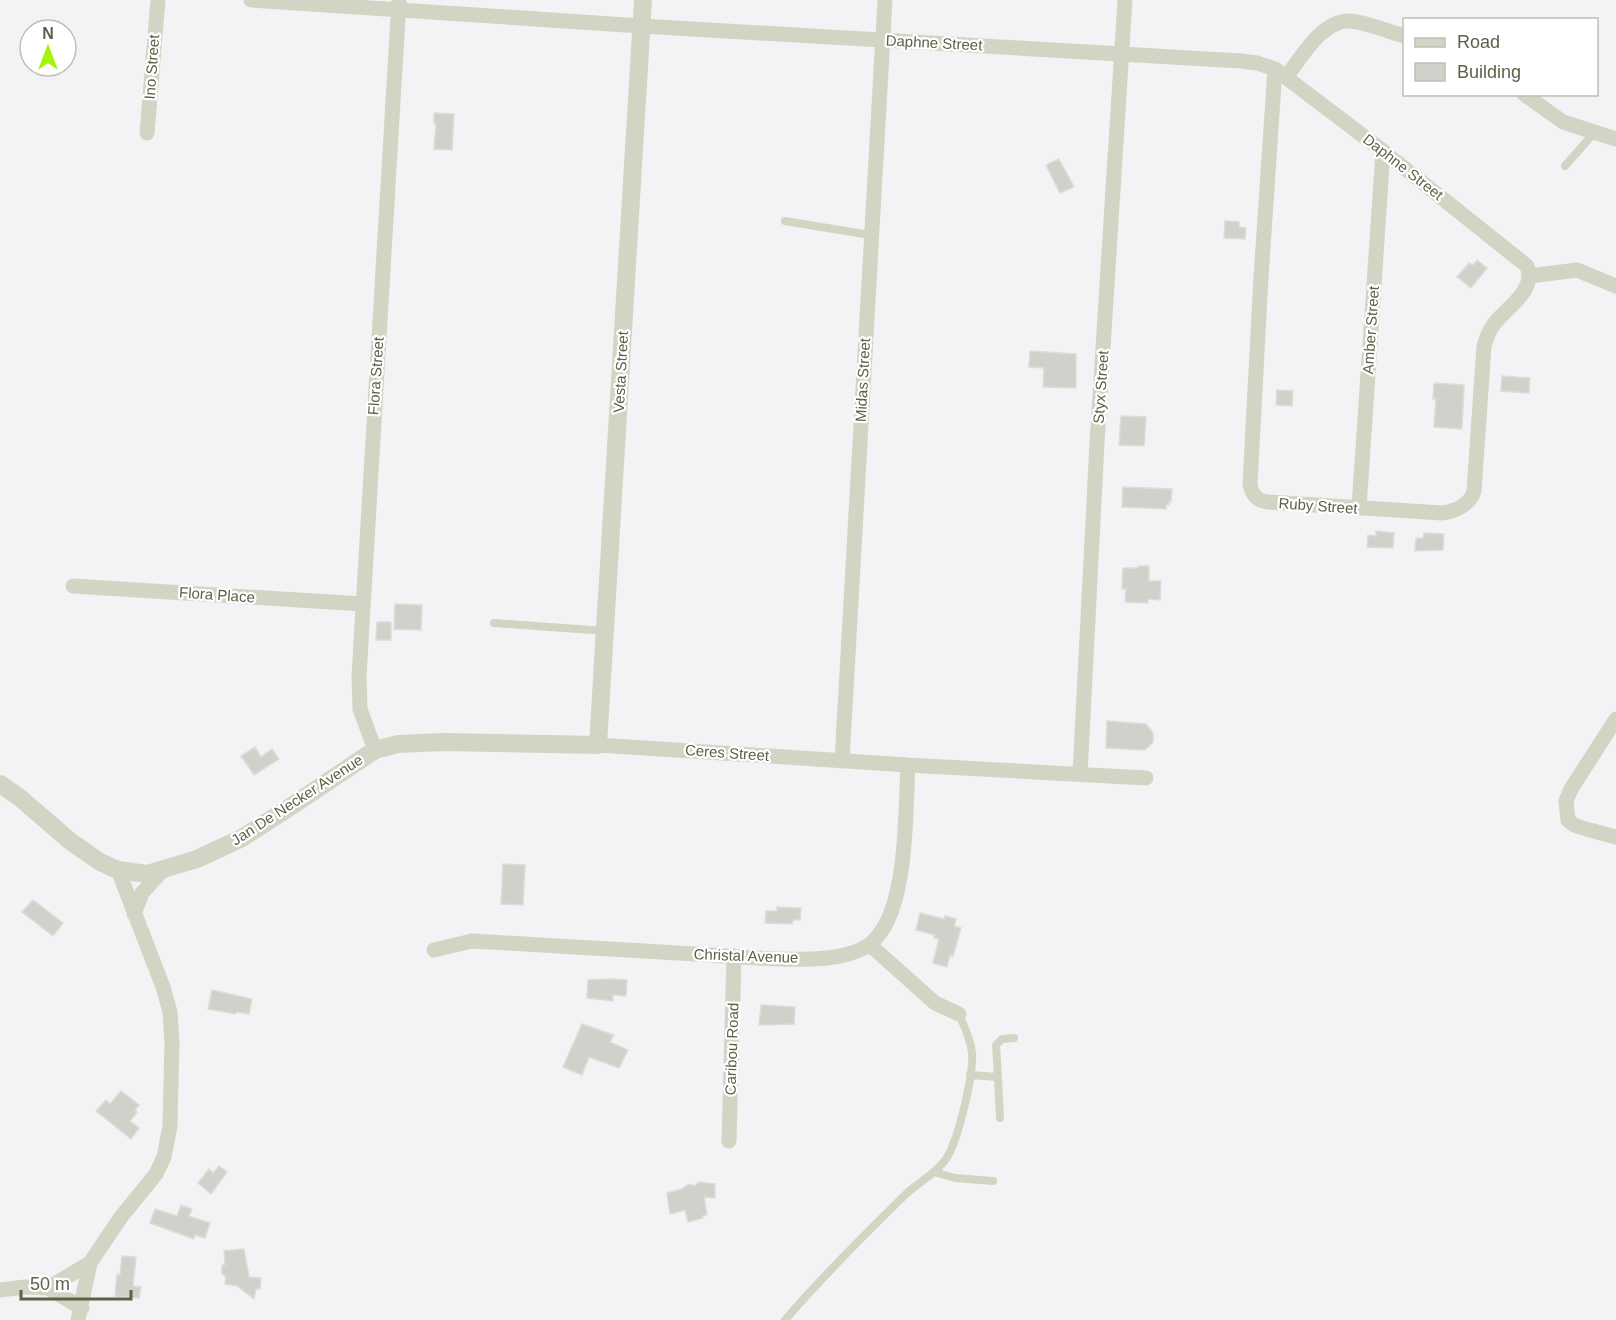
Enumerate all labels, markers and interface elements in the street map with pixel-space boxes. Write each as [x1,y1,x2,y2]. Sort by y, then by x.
north arrow [18,18,78,78]
legend [1403,18,1598,96]
text: N [42,25,54,42]
street label: Daphne Street [885,31,984,54]
text: Road [1457,32,1500,52]
street label: Ino Street [141,33,162,100]
text: Building [1457,62,1521,82]
street label: Daphne Street [1360,130,1447,204]
street label: Amber Street [1359,284,1382,375]
street label: Vesta Street [610,330,631,413]
street label: Flora Street [364,335,387,416]
street label: Midas Street [852,337,873,422]
street label: Styx Street [1089,349,1112,424]
street label: Ruby Street [1278,494,1359,517]
street label: Flora Place [179,583,255,606]
street label: Ceres Street [684,741,770,764]
street label: Jan De Necker Avenue [228,751,366,848]
street label: Christal Avenue [693,945,799,966]
street label: Caribou Road [721,1002,742,1096]
scale bar [21,1263,130,1301]
text: 50 m [30,1274,70,1294]

